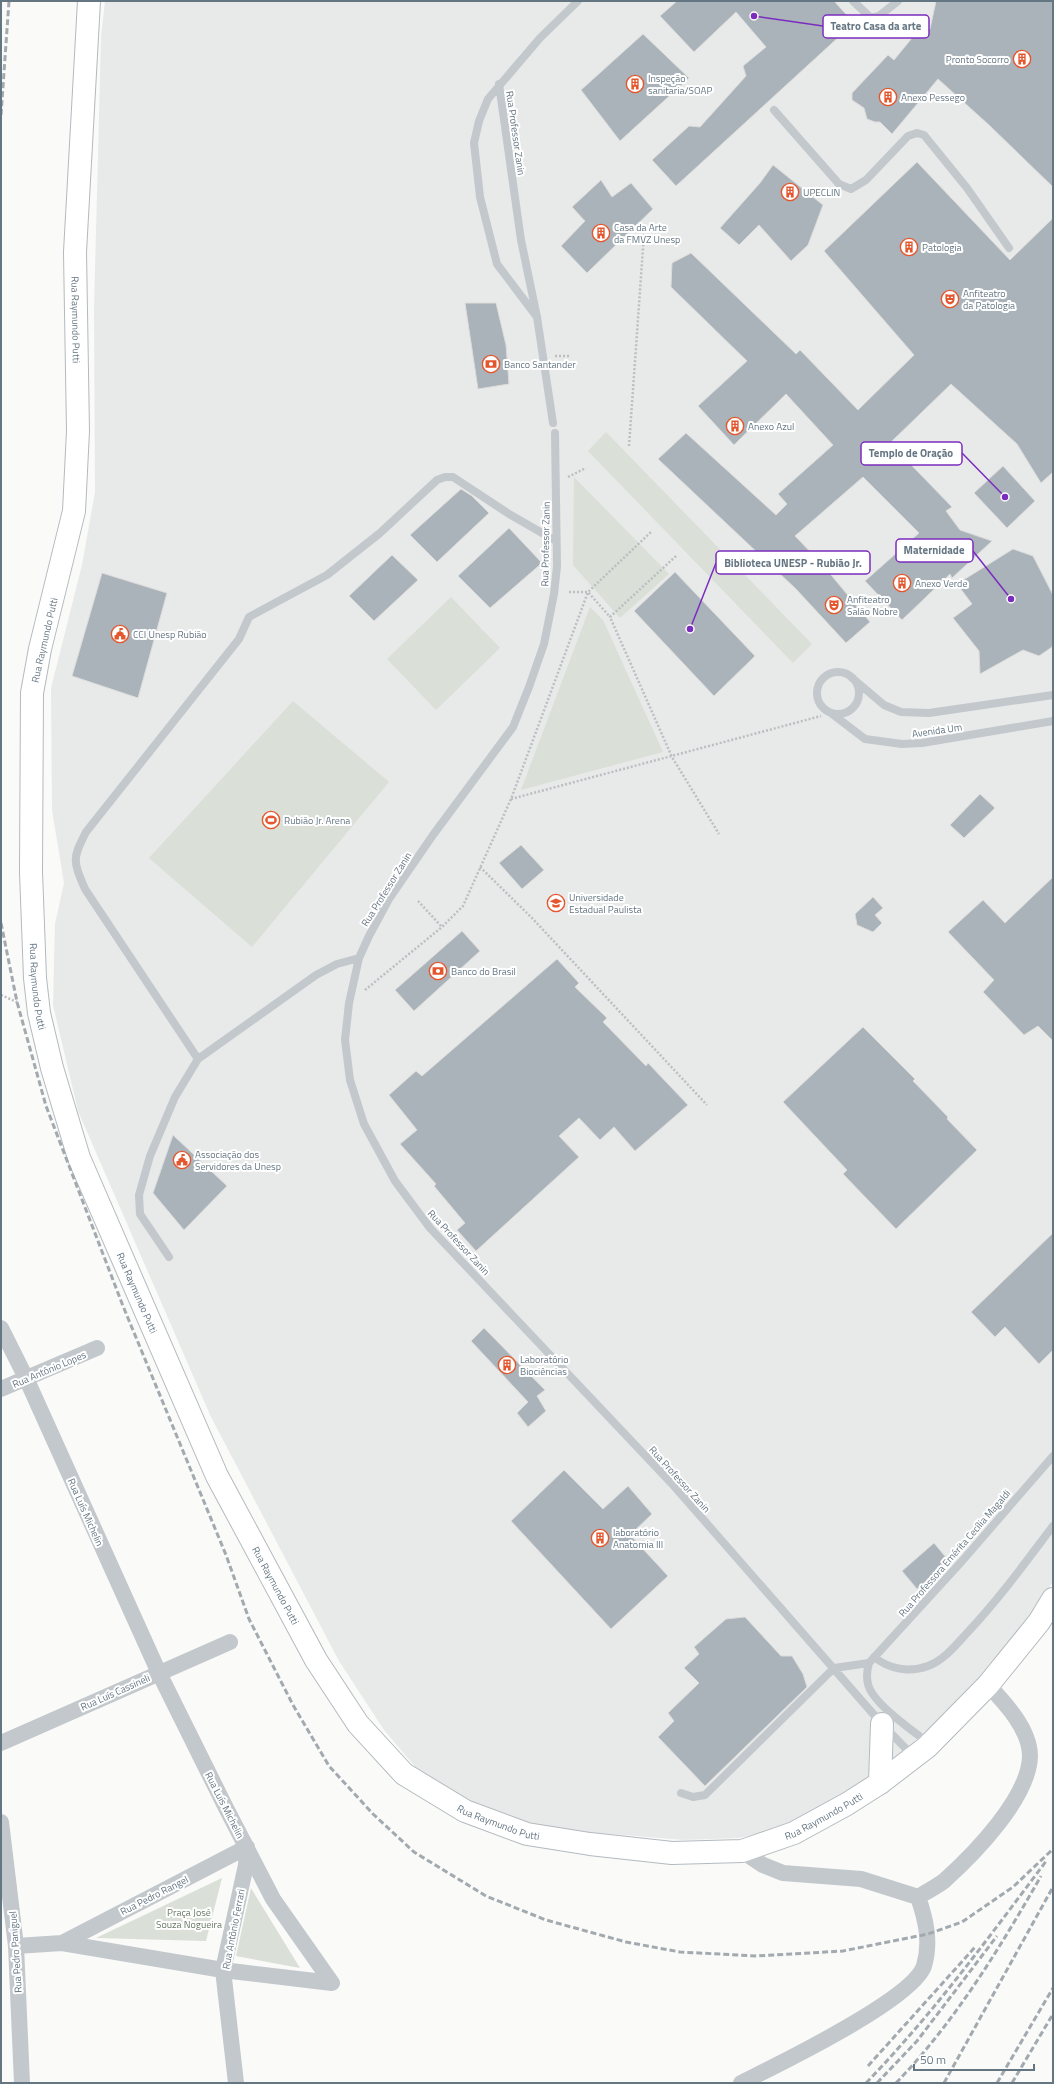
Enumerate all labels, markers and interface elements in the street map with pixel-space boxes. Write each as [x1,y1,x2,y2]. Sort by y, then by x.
callout: Teatro Casa da arte [823,15,929,38]
text: Teatro Casa da arte [831,18,922,34]
building icon: Pronto Socorro [1012,49,1032,69]
place label: Pronto Socorro [946,52,1009,67]
place label: Inspeção sanitaria/SOAP [648,71,712,98]
building icon: Inspeção sanitaria/SOAP [625,74,645,94]
building icon: Anexo Pessego [878,87,898,107]
street label: Rua Professor Zanin [502,90,529,176]
place label: Anexo Pessego [901,90,965,105]
building icon: UPECLIN [780,182,800,202]
place label: UPECLIN [803,185,840,200]
place label: Casa da Arte da FMVZ Unesp [614,220,680,247]
building icon: Casa da Arte da FMVZ Unesp [591,223,611,243]
building icon: Patologia [899,237,919,257]
place label: Patologia [922,240,962,255]
street label: Rua Raymundo Putti [67,276,84,363]
place label: Anfiteatro da Patologia [963,286,1015,313]
theatre icon: Anfiteatro da Patologia [940,289,960,309]
bank icon: Banco Santander [481,354,501,374]
place label: Banco Santander [504,357,576,372]
building icon: Anexo Azul [725,416,745,436]
place label: Anexo Azul [748,419,794,434]
callout: Templo de Oração [861,442,962,465]
text: Templo de Oração [869,445,953,461]
street label: Rua Professor Zanin [537,501,554,587]
callout: Maternidade [896,539,973,562]
text: Maternidade [904,542,965,558]
callout: Biblioteca UNESP - Rubião Jr. [716,551,870,574]
text: Biblioteca UNESP - Rubião Jr. [724,555,862,571]
building icon: Anexo Verde [892,573,912,593]
place label: Anexo Verde [915,576,967,591]
place label: Anfiteatro Salão Nobre [847,592,898,619]
theatre icon: Anfiteatro Salão Nobre [824,595,844,615]
street label: Rua Raymundo Putti [27,596,62,684]
public building icon: CCI Unesp Rubião [110,624,130,644]
place label: CCI Unesp Rubião [133,627,207,642]
street label: Avenida Um [911,720,963,741]
sports icon: Rubião Jr. Arena [261,810,281,830]
place label: Rubião Jr. Arena [284,813,350,828]
street label: Rua Professor Zanin [358,849,415,929]
place label: Universidade Estadual Paulista [569,890,642,917]
school or university icon: Universidade Estadual Paulista [546,893,566,913]
street label: Rua Raymundo Putti [26,943,50,1031]
bank icon: Banco do Brasil [428,961,448,981]
place label: Banco do Brasil [451,964,516,979]
place label: Associação dos Servidores da Unesp [195,1147,281,1174]
public building icon: Associação dos Servidores da Unesp [172,1150,192,1170]
street label: Rua Professor Zanin [424,1206,493,1279]
street label: Rua Raymundo Putti [113,1250,161,1336]
street label: Rua Antônio Lopes [10,1347,89,1392]
place label: Laboratório Biociências [520,1352,569,1379]
building icon: Laboratório Biociências [497,1355,517,1375]
street label: Rua Professor Zanin [646,1443,714,1516]
street label: Rua Luís Michelin [64,1476,107,1549]
street label: Rua Professora Emérita Cecília Magaldi [895,1486,1014,1620]
place label: laboratório Anatomia III [613,1525,663,1552]
building icon: laboratório Anatomia III [590,1528,610,1548]
street label: Rua Raymundo Putti [248,1544,303,1627]
street label: Rua Luís Cassineli [78,1670,152,1714]
street label: Rua Luís Michelin [201,1769,248,1841]
street label: Rua Raymundo Putti [783,1789,866,1844]
street label: Rua Raymundo Putti [454,1801,541,1844]
street label: Rua Pedro Rangel [118,1872,191,1919]
street label: Rua Antônio Ferrari [218,1888,249,1971]
park label: Praça José Souza Nogueira [156,1905,222,1932]
street label: Rua Pedro Paniguel [5,1911,26,1993]
scale bar [914,2046,1034,2072]
text: 50 m [920,2050,946,2069]

